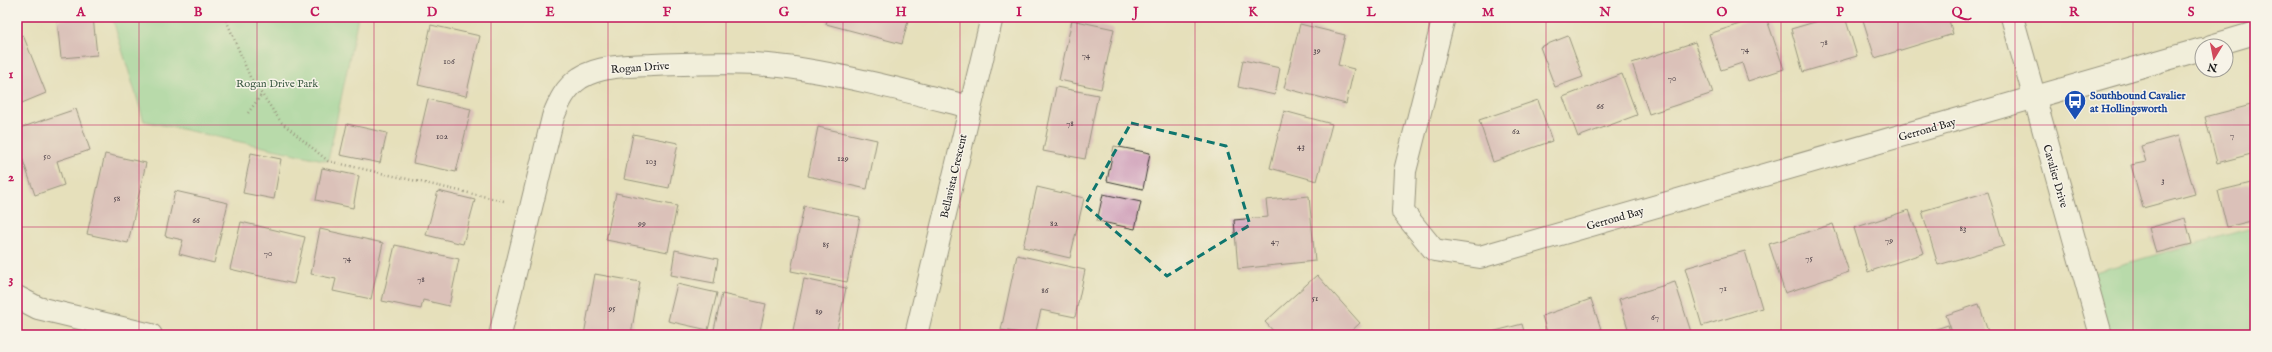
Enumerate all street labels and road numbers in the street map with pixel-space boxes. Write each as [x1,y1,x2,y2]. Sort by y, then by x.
street label: Rogan Drive [610,59,670,77]
street label: Gerrond Bay [1897,115,1958,145]
street label: Bellavista Crescent [938,133,970,220]
street label: Cavalier Drive [2039,143,2071,209]
street label: Gerrond Bay [1585,204,1646,234]

